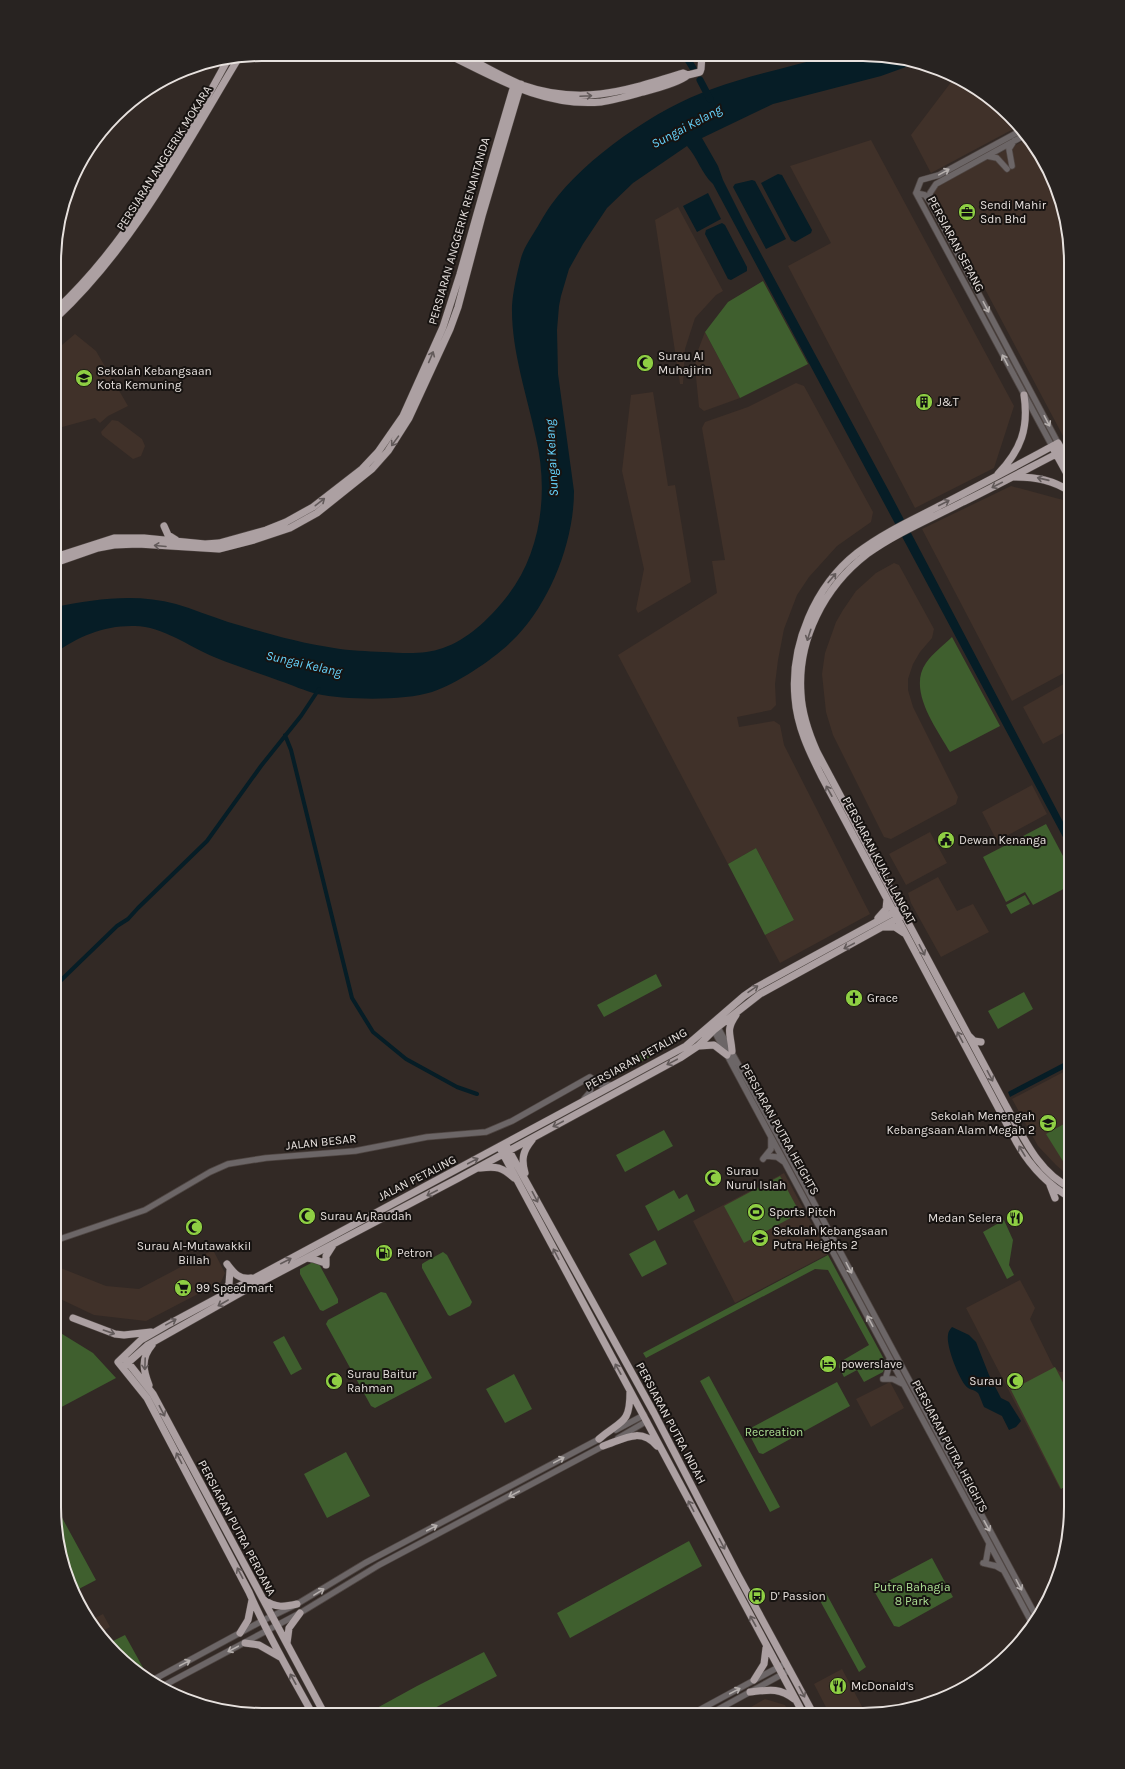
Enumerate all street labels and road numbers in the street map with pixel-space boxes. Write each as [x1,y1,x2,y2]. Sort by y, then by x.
street label: PERSIARAN ANGGERIK MOKARA [114,83,215,233]
street label: PERSIARAN ANGGERIK RENANTANDA [425,135,493,326]
street label: PERSIARAN SEPANG [925,194,987,294]
street label: PERSIARAN KUALA LANGAT [840,794,918,926]
street label: PERSIARAN PETALING [583,1025,689,1093]
street label: PERSIARAN PUTRA HEIGHTS [738,1061,822,1197]
street label: JALAN BESAR [285,1131,357,1153]
street label: JALAN PETALING [376,1152,458,1204]
street label: PERSIARAN PUTRA INDAH [633,1360,709,1486]
street label: PERSIARAN PUTRA HEIGHTS [909,1377,991,1515]
street label: PERSIARAN PUTRA PERDANA [195,1458,279,1598]

